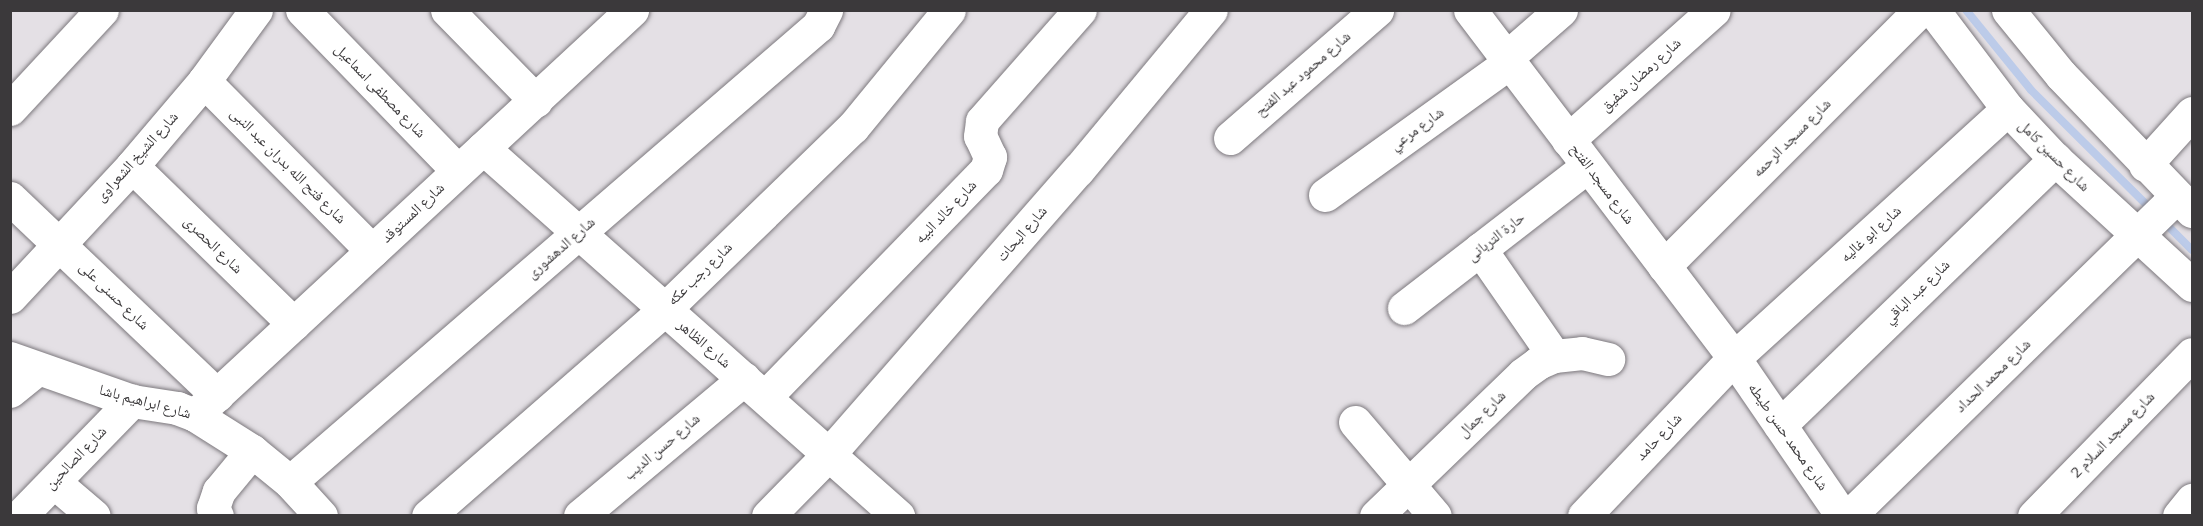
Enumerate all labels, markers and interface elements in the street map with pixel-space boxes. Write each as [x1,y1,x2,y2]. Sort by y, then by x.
street label: شارع محمود عبد الفتح [1252,28,1354,120]
street label: شارع رمضان شفيق [1597,34,1685,116]
street label: شارع مصطفى اسماعيل [331,40,429,142]
street label: شارع مسجد الرحمه [1749,95,1835,181]
street label: شارع مرعي [1387,103,1447,155]
street label: شارع فتح الله بدران عبد النبى [226,104,350,228]
street label: شارع الشيخ الشعراوى [92,108,182,206]
street label: شارع حسين كامل [2014,116,2094,196]
street label: شارع مسجد الفتح [1566,140,1638,228]
street label: شارع خالد البيه [911,176,981,248]
street label: شارع المستوقد [378,179,448,247]
street label: شارع البحات [993,202,1051,266]
street label: شارع ابو غاليه [1837,202,1905,266]
street label: حارة التربانى [1463,209,1529,265]
street label: شارع الحصرى [180,212,246,278]
street label: شارع الدهشورى [523,213,599,283]
street label: شارع رجب عكه [664,239,736,309]
street label: شارع عبد الباقي [1880,256,1954,328]
street label: شارع حسنى على [75,258,153,334]
street label: شارع الظاهر [674,316,734,372]
street label: شارع محمد الحداد [1951,335,2035,417]
street label: شارع محمد حسن طيطه [1744,380,1832,494]
street label: شارع ابراهيم باشا [97,381,193,423]
street label: شارع جمال [1454,387,1510,441]
street label: شارع مسجد السلام 2 [2067,388,2159,482]
street label: شارع حسن الديب [620,410,704,484]
street label: شارع حامد [1632,410,1686,464]
street label: شارع الصالحين [41,423,111,493]

